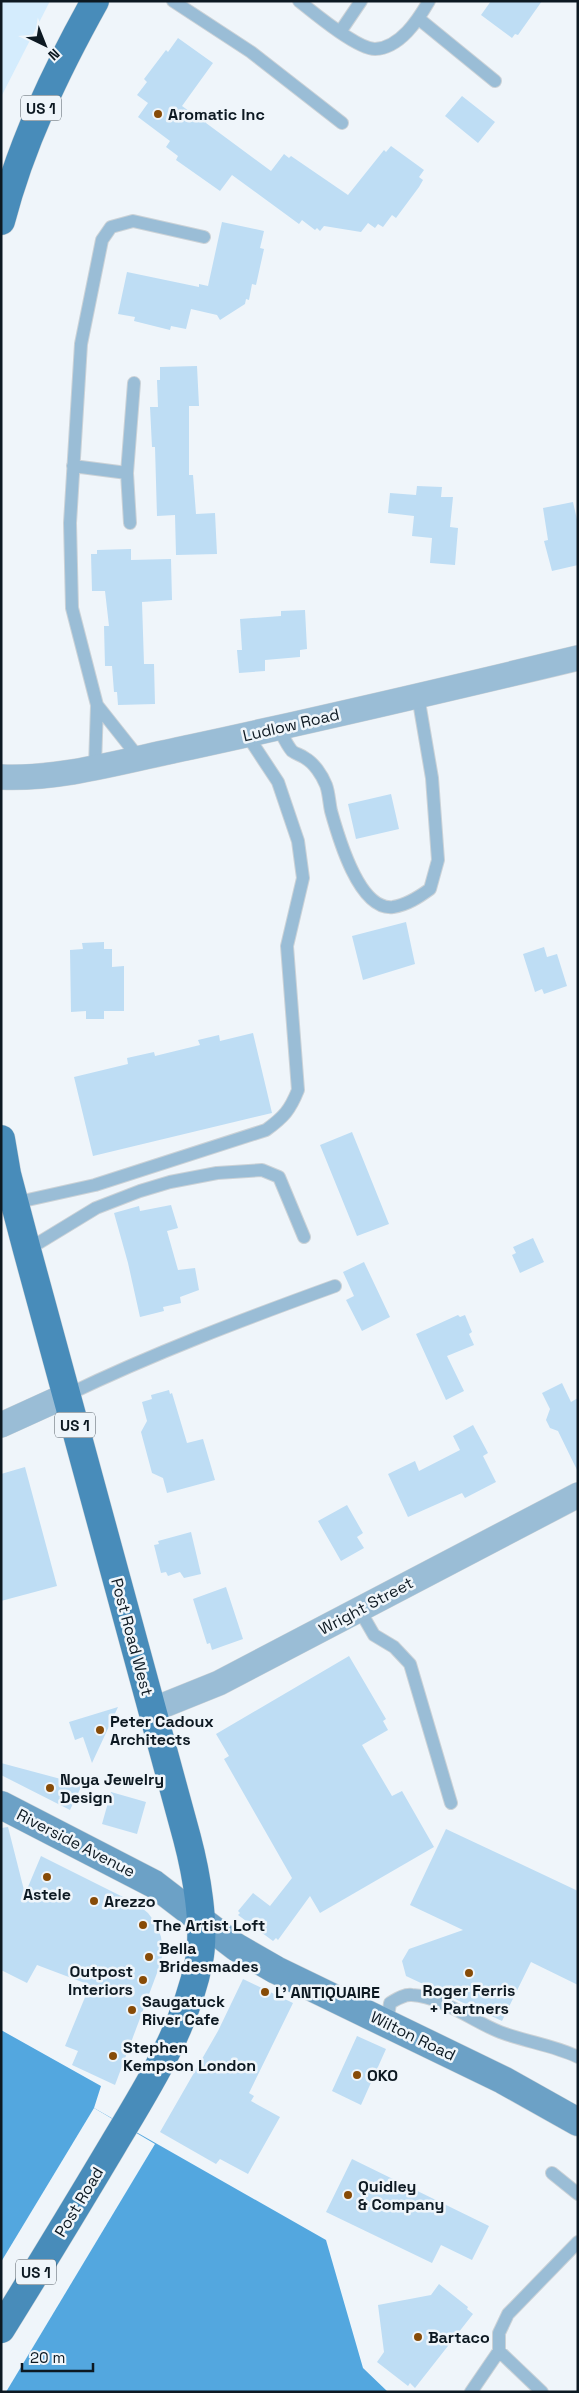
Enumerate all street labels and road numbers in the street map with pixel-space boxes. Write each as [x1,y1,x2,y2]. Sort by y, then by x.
road number: US 1 [21,96,61,120]
street label: Ludlow Road [241,704,341,746]
road number: US 1 [55,1412,95,1438]
street label: Wright Street [315,1572,417,1640]
street label: Post Road West [106,1576,158,1698]
street label: Riverside Avenue [13,1804,139,1882]
street label: Wilton Road [367,2006,459,2066]
street label: Post Road [50,2163,108,2241]
road number: US 1 [16,2260,56,2284]

